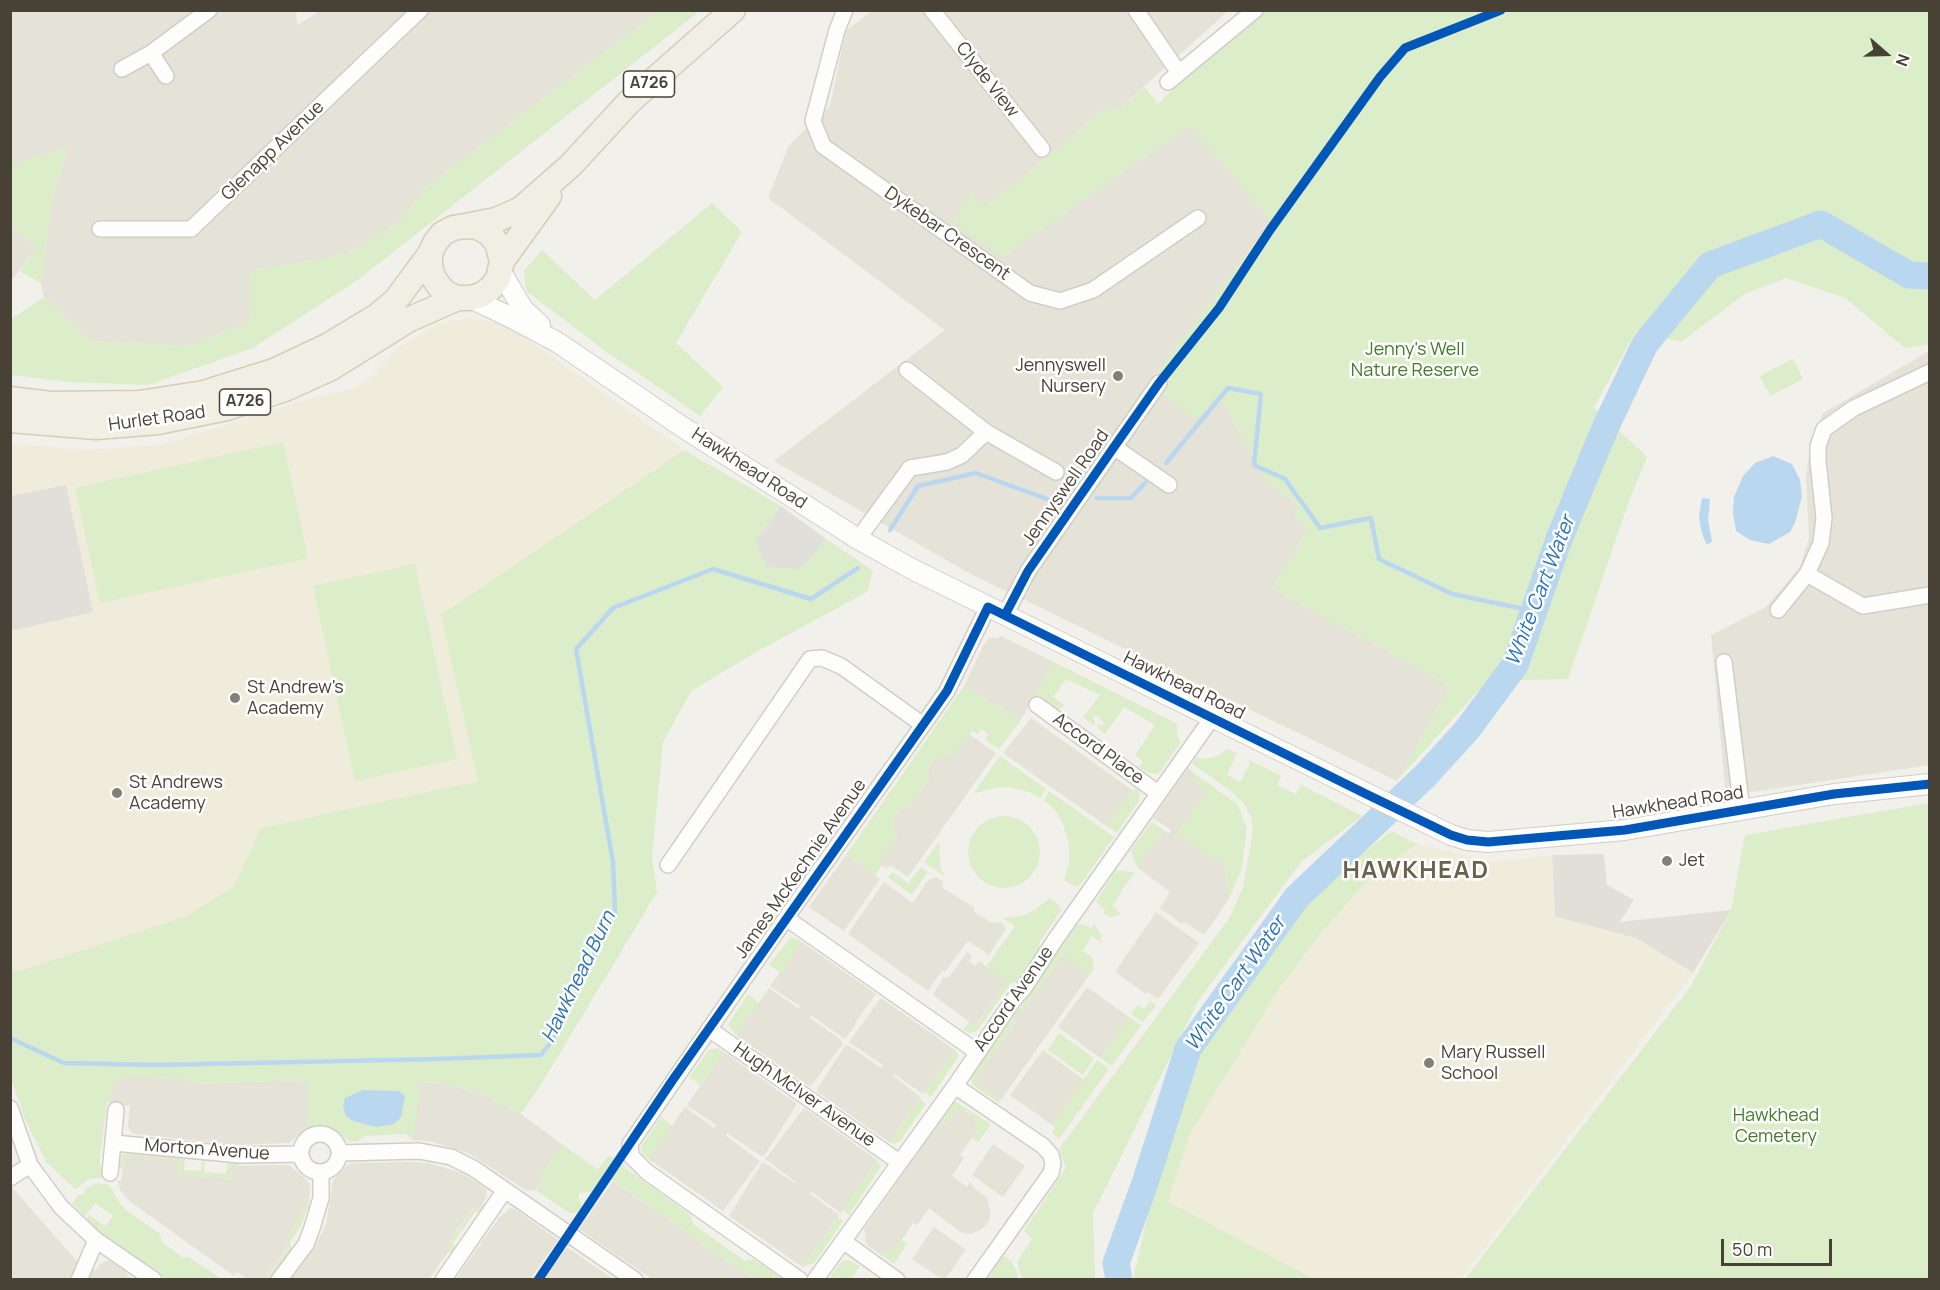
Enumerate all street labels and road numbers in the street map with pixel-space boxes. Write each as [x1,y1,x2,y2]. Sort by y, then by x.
street label: Clyde View [951,38,1023,122]
road number: A726 [624,71,674,97]
street label: Glenapp Avenue [217,97,329,205]
street label: Dykebar Crescent [880,183,1014,285]
road number: A726 [220,389,270,415]
street label: Hurlet Road [107,402,207,436]
street label: Hawkhead Road [687,424,811,514]
street label: Jennyswell Road [1018,426,1114,550]
street label: Hawkhead Road [1120,647,1248,725]
street label: Accord Place [1048,709,1148,789]
street label: James McKechnie Avenue [731,775,871,963]
street label: Hawkhead Road [1611,782,1745,824]
street label: Accord Avenue [970,942,1058,1056]
street label: Hugh McIver Avenue [729,1038,879,1152]
street label: Morton Avenue [144,1135,270,1165]

